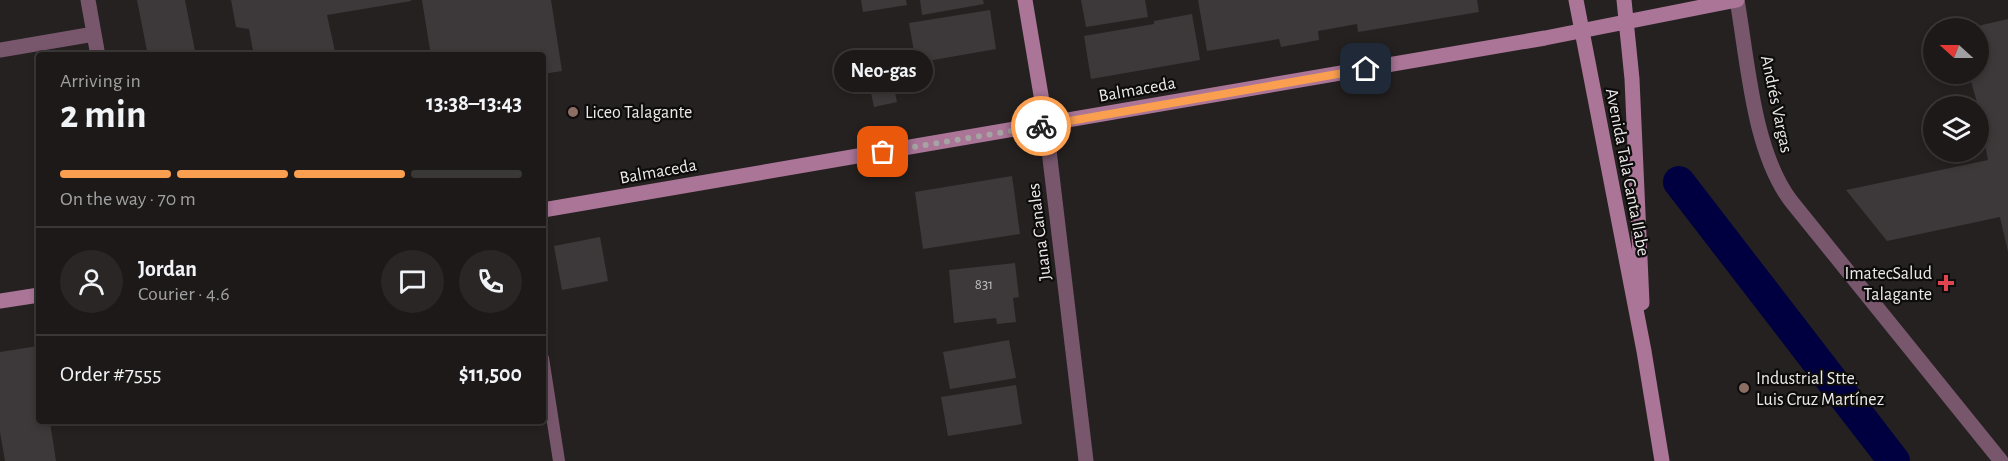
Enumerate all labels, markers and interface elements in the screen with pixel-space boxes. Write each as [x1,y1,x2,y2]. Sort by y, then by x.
north arrow [1923,18,1989,84]
map controls [1923,18,1989,162]
pin [1340,43,1391,94]
callout: Neo-gas [834,50,932,92]
icon: home [1349,52,1382,85]
street label: Andrés Vargas [1757,54,1795,155]
text: Neo-gas [851,61,916,81]
text: Arriving in [60,71,141,91]
street label: Balmaceda [1097,74,1177,106]
street label: Avenida Tala Canta Ilabe [1602,87,1652,258]
text: 13:38–13:43 [426,92,522,114]
text: 2 min [60,96,147,135]
courier [1011,96,1071,156]
button: layers [1923,96,1989,162]
place label: Liceo Talagante [585,104,692,122]
marker: Liceo Talagante [566,105,580,119]
icon: bike [1025,110,1058,143]
pin [857,126,908,177]
icon: bag [866,135,899,168]
street label: Balmaceda [618,156,698,188]
street label: Juana Canales [1025,182,1055,282]
text: On the way · 70 m [60,189,196,209]
button: person [60,250,123,313]
button: chat [381,250,444,313]
button: phone [459,250,522,313]
text: Jordan [138,258,197,280]
place label: ImatecSalud Talagante [1845,265,1932,304]
marker: ImatecSalud Talagante [1937,274,1955,292]
house number: 831 [975,277,993,292]
text: Courier · 4.6 [138,284,230,304]
text: Order #7555 [60,363,161,385]
text: $11,500 [459,363,522,385]
place label: Industrial Stte. Luis Cruz Martínez [1756,370,1884,409]
marker: Industrial Stte. Luis Cruz Martínez [1737,381,1751,395]

